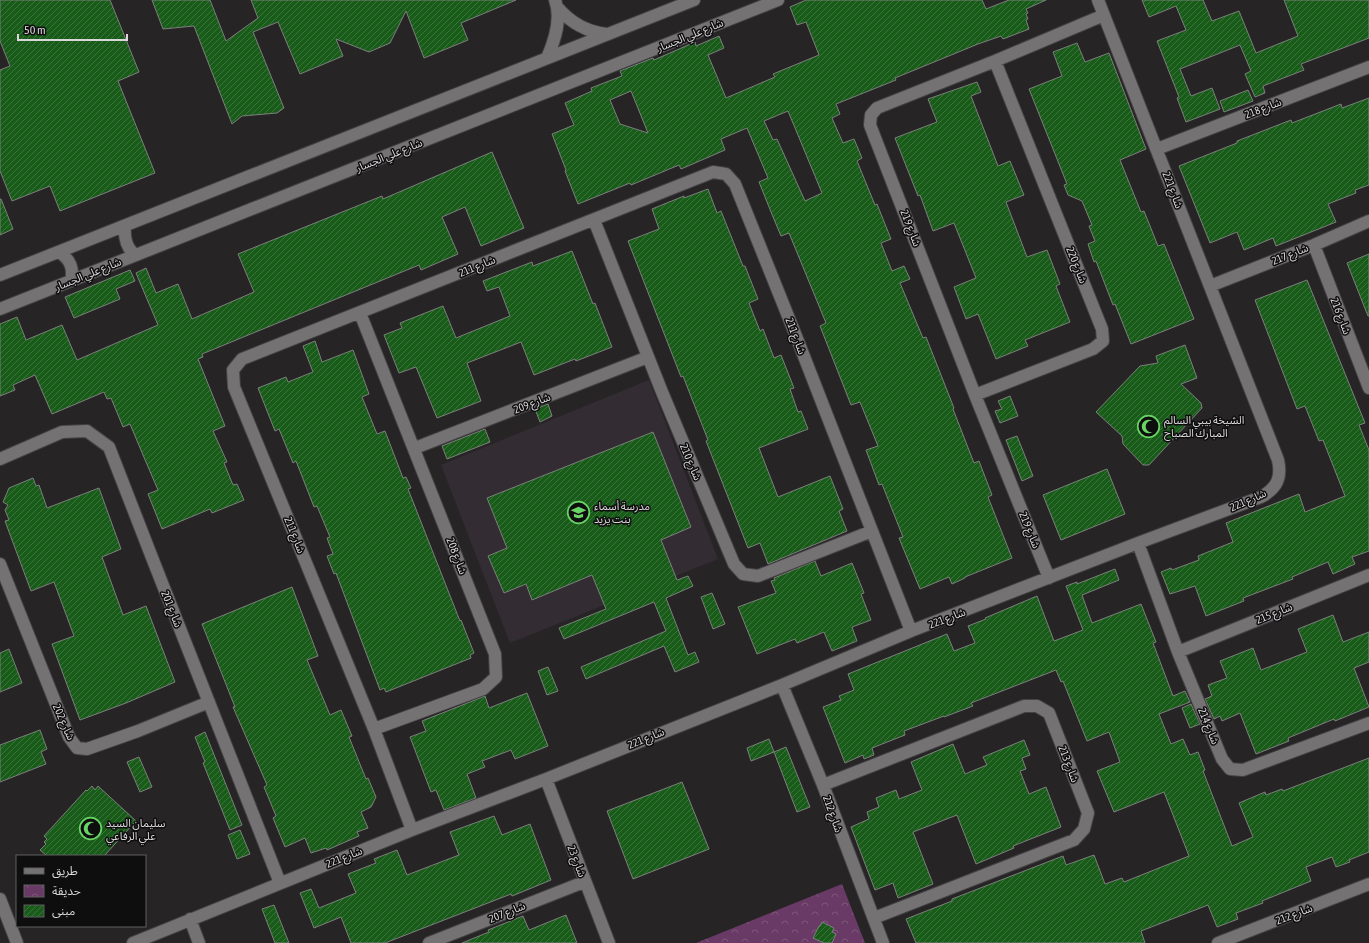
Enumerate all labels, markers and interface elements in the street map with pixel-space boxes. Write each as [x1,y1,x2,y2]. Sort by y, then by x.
scale bar [18,16,127,42]
street label: شارع علي الجسار [654,16,727,57]
text: 50 m [24,23,46,37]
street label: شارع 218 [1243,95,1284,122]
street label: شارع علي الجسار [353,136,426,177]
street label: شارع 221 [1159,170,1186,211]
street label: شارع 219 [897,208,924,249]
street label: شارع 217 [1270,241,1311,269]
street label: شارع 220 [1062,245,1090,286]
street label: شارع 211 [457,253,498,281]
street label: شارع علي الجسار [52,255,125,296]
street label: شارع 216 [1327,296,1354,337]
street label: شارع 211 [782,316,809,357]
street label: شارع 209 [512,390,553,417]
mosque icon: الشيخة بيبي السالم المبارك الصباح [1136,413,1162,439]
place label: الشيخة بيبي السالم المبارك الصباح [1164,414,1244,441]
street label: شارع 210 [676,442,704,483]
street label: شارع 221 [1228,487,1269,515]
school or university icon: مدرسة أسماء بنت يزيد [566,499,592,525]
place label: مدرسة أسماء بنت يزيد [594,500,650,526]
street label: شارع 219 [1015,510,1043,551]
street label: شارع 211 [280,515,308,556]
street label: شارع 208 [443,536,470,577]
street label: شارع 201 [157,589,185,630]
street label: شارع 215 [1254,600,1295,628]
street label: شارع 221 [927,605,968,632]
street label: شارع 202 [49,702,77,743]
street label: شارع 214 [1194,706,1222,747]
street label: شارع 221 [626,725,667,753]
street label: شارع 213 [1055,744,1082,785]
street label: شارع 212 [819,794,845,835]
mosque icon: سليمان السيد علي الرفاعي [77,816,103,842]
place label: سليمان السيد علي الرفاعي [106,817,166,846]
street label: شارع 23 [564,843,589,880]
street label: شارع 221 [324,844,365,872]
legend [16,855,146,927]
text: طريق [52,864,78,879]
text: حديقة [52,884,81,898]
street label: شارع 207 [487,899,528,927]
street label: شارع 212 [1274,901,1315,928]
text: مبنى [52,904,75,918]

